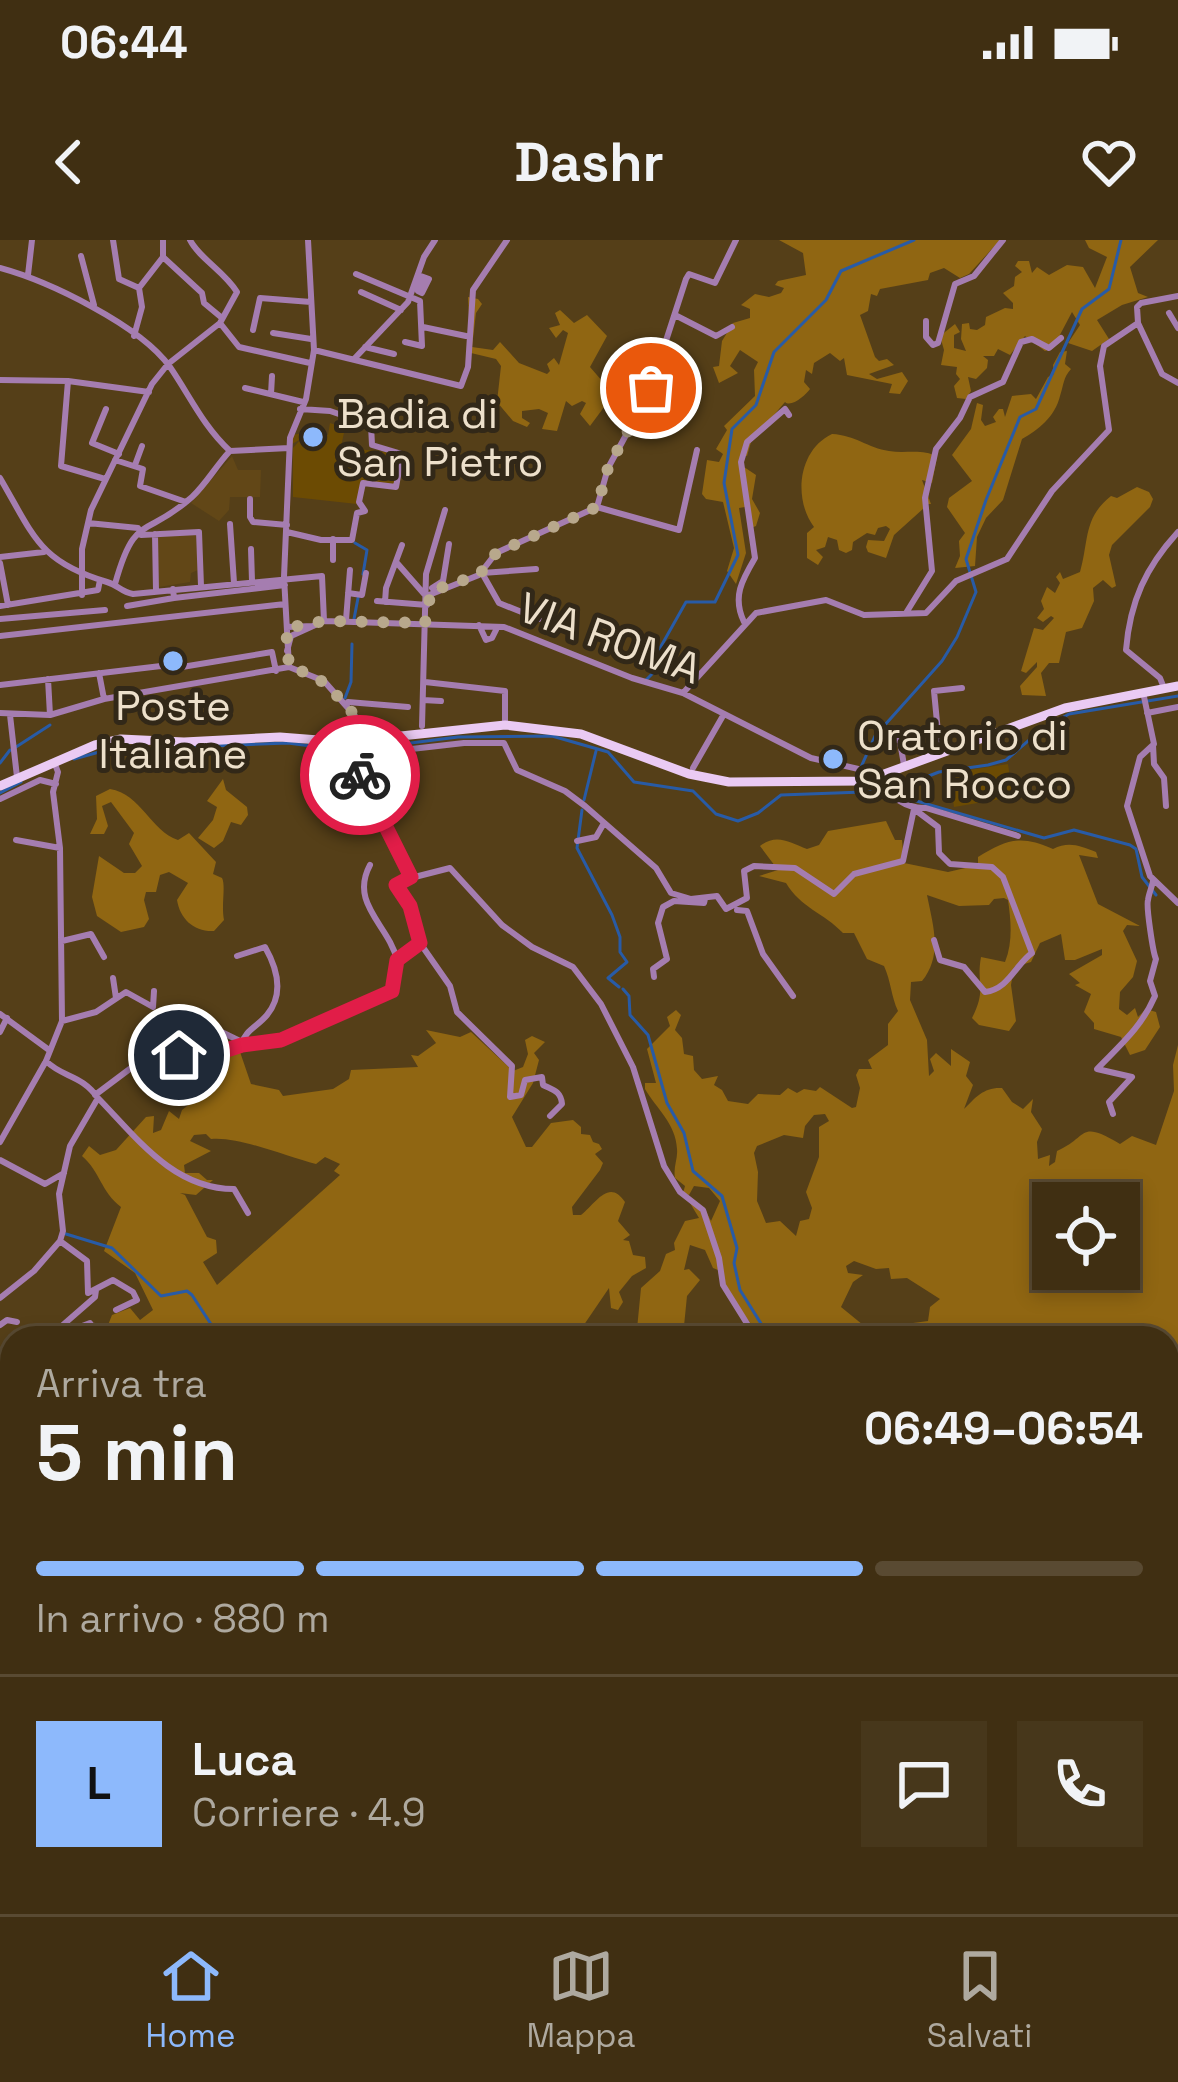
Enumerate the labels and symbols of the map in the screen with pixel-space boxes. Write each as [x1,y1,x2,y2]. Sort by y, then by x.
pin [600,337,702,439]
place label: Badia di San Pietro [337,387,543,488]
marker: Badia di San Pietro [300,424,326,450]
street label: VIA ROMA [512,581,708,695]
marker: Poste Italiane [160,648,186,674]
place label: Poste Italiane [99,679,247,780]
place label: Oratorio di San Rocco [857,709,1072,810]
courier [300,715,420,835]
marker: Oratorio di San Rocco [820,746,846,772]
pin [128,1004,230,1106]

